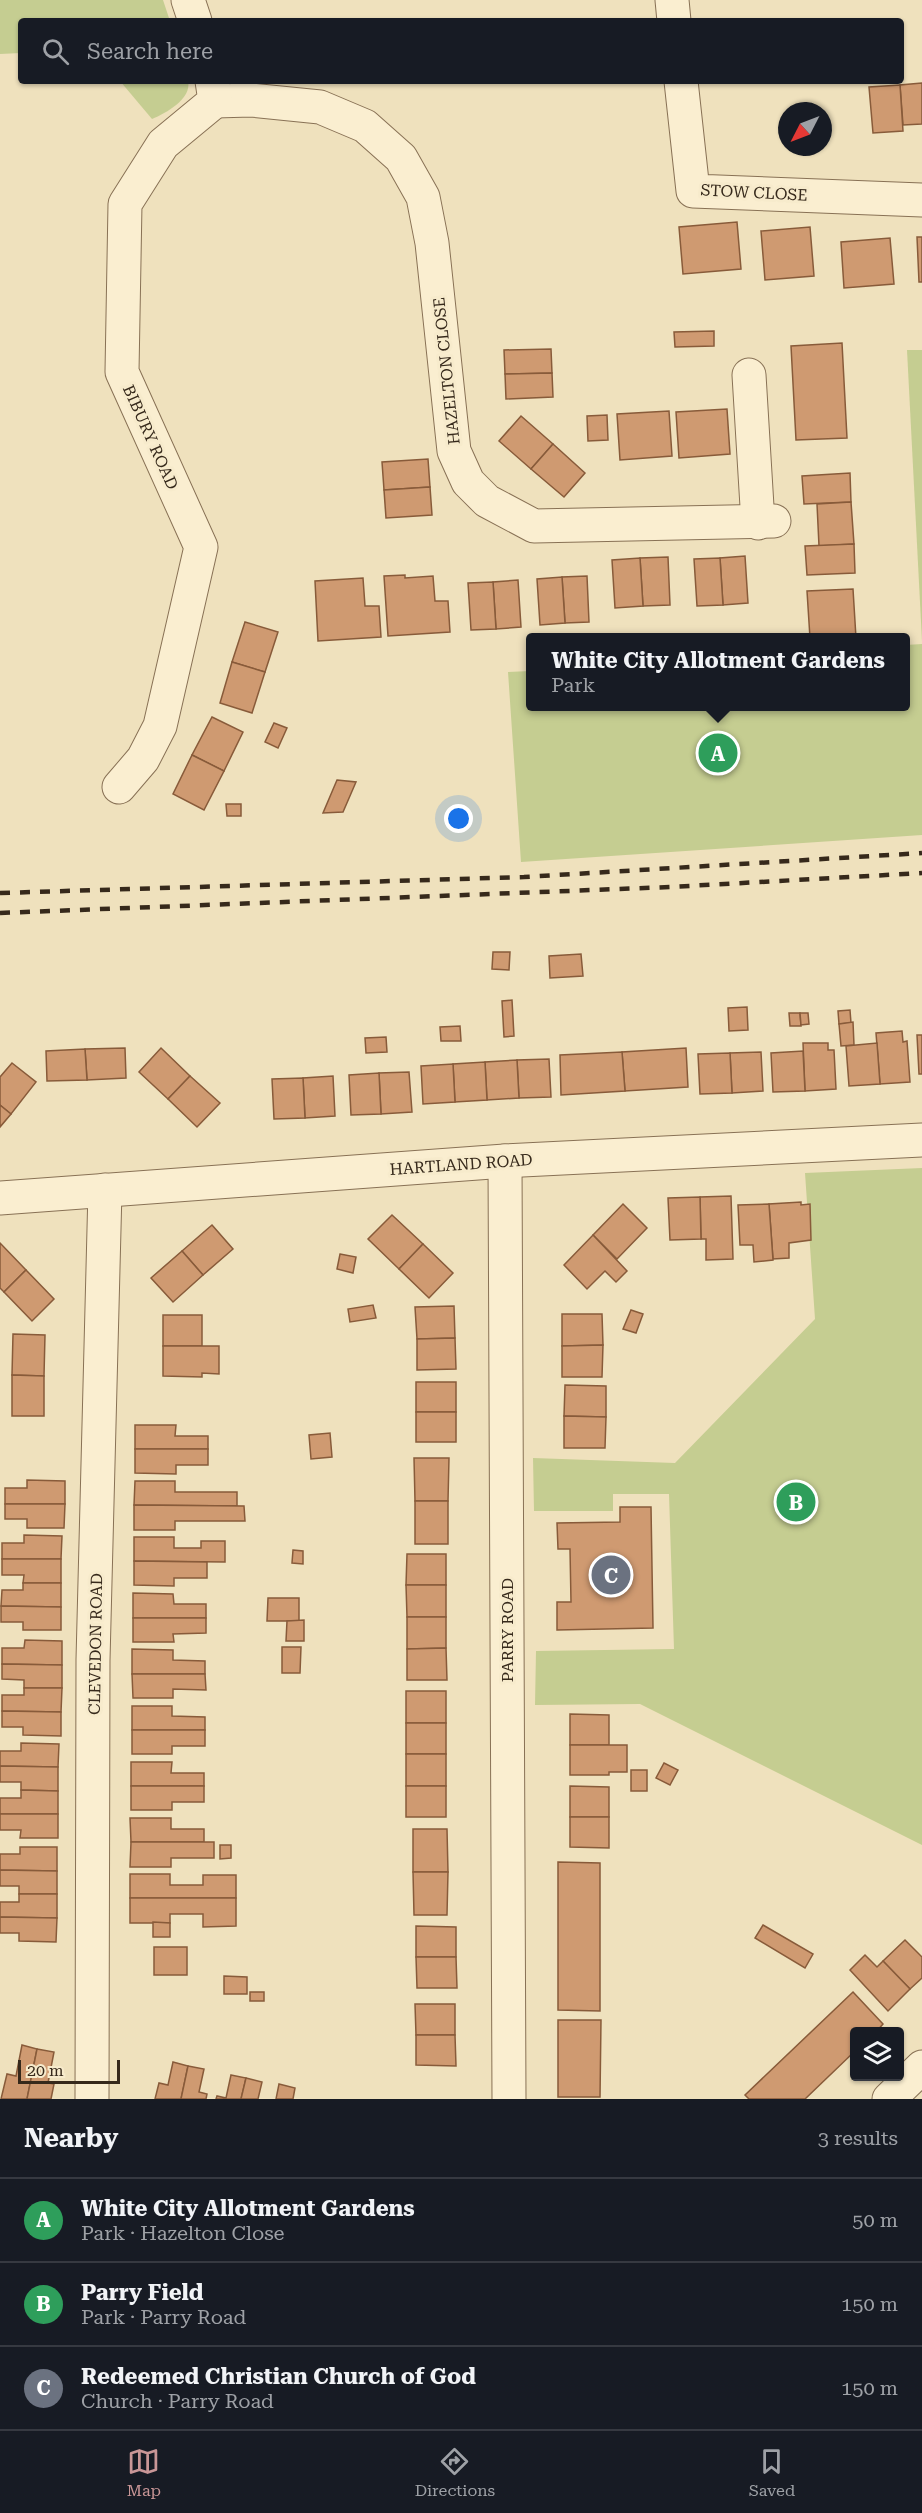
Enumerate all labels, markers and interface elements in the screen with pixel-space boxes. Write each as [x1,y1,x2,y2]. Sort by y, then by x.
search box [18,18,904,84]
icon: search [39,35,72,68]
text: Search here [87,39,213,64]
north arrow [778,102,832,156]
street label: STOW CLOSE [700,180,808,205]
street label: HAZELTON CLOSE [429,296,464,445]
street label: BIBURY ROAD [119,382,182,492]
popup [526,633,910,711]
text: White City Allotment Gardens [551,648,885,673]
text: Park [551,673,595,697]
pin: A [698,730,738,776]
your location [444,804,473,833]
street label: HARTLAND ROAD [389,1150,533,1179]
pin: B [776,1480,816,1524]
pin: C [592,1552,630,1598]
street label: CLEVEDON ROAD [85,1573,106,1715]
street label: PARRY ROAD [498,1578,517,1682]
map controls [850,2027,904,2081]
button: layers [850,2027,904,2081]
scale bar [18,2057,120,2084]
text: 20 m [27,2061,64,2080]
text: Nearby [24,2123,118,2153]
text: 3 results [818,2126,898,2150]
text: White City Allotment Gardens [81,2196,415,2221]
text: A [36,2208,51,2232]
text: 50 m [852,2208,898,2232]
text: Park · Hazelton Close [81,2221,285,2245]
text: Parry Field [81,2280,203,2305]
text: B [36,2292,51,2316]
text: 150 m [841,2292,898,2316]
text: Park · Parry Road [81,2305,246,2329]
text: Redeemed Christian Church of God [81,2364,476,2389]
text: C [37,2376,51,2400]
text: 150 m [841,2376,898,2400]
text: Church · Parry Road [81,2389,274,2413]
tab: Map [127,2445,161,2500]
tab: Directions [415,2445,495,2500]
tab: Saved [749,2445,795,2500]

